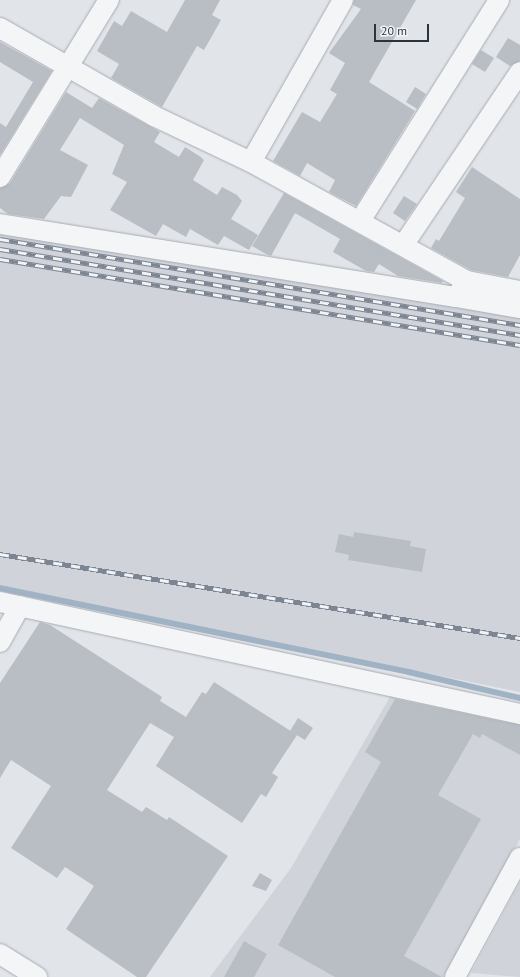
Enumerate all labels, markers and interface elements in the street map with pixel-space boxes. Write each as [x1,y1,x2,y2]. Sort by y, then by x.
scale bar [376,16,431,42]
text: 20 m [381,23,407,38]

